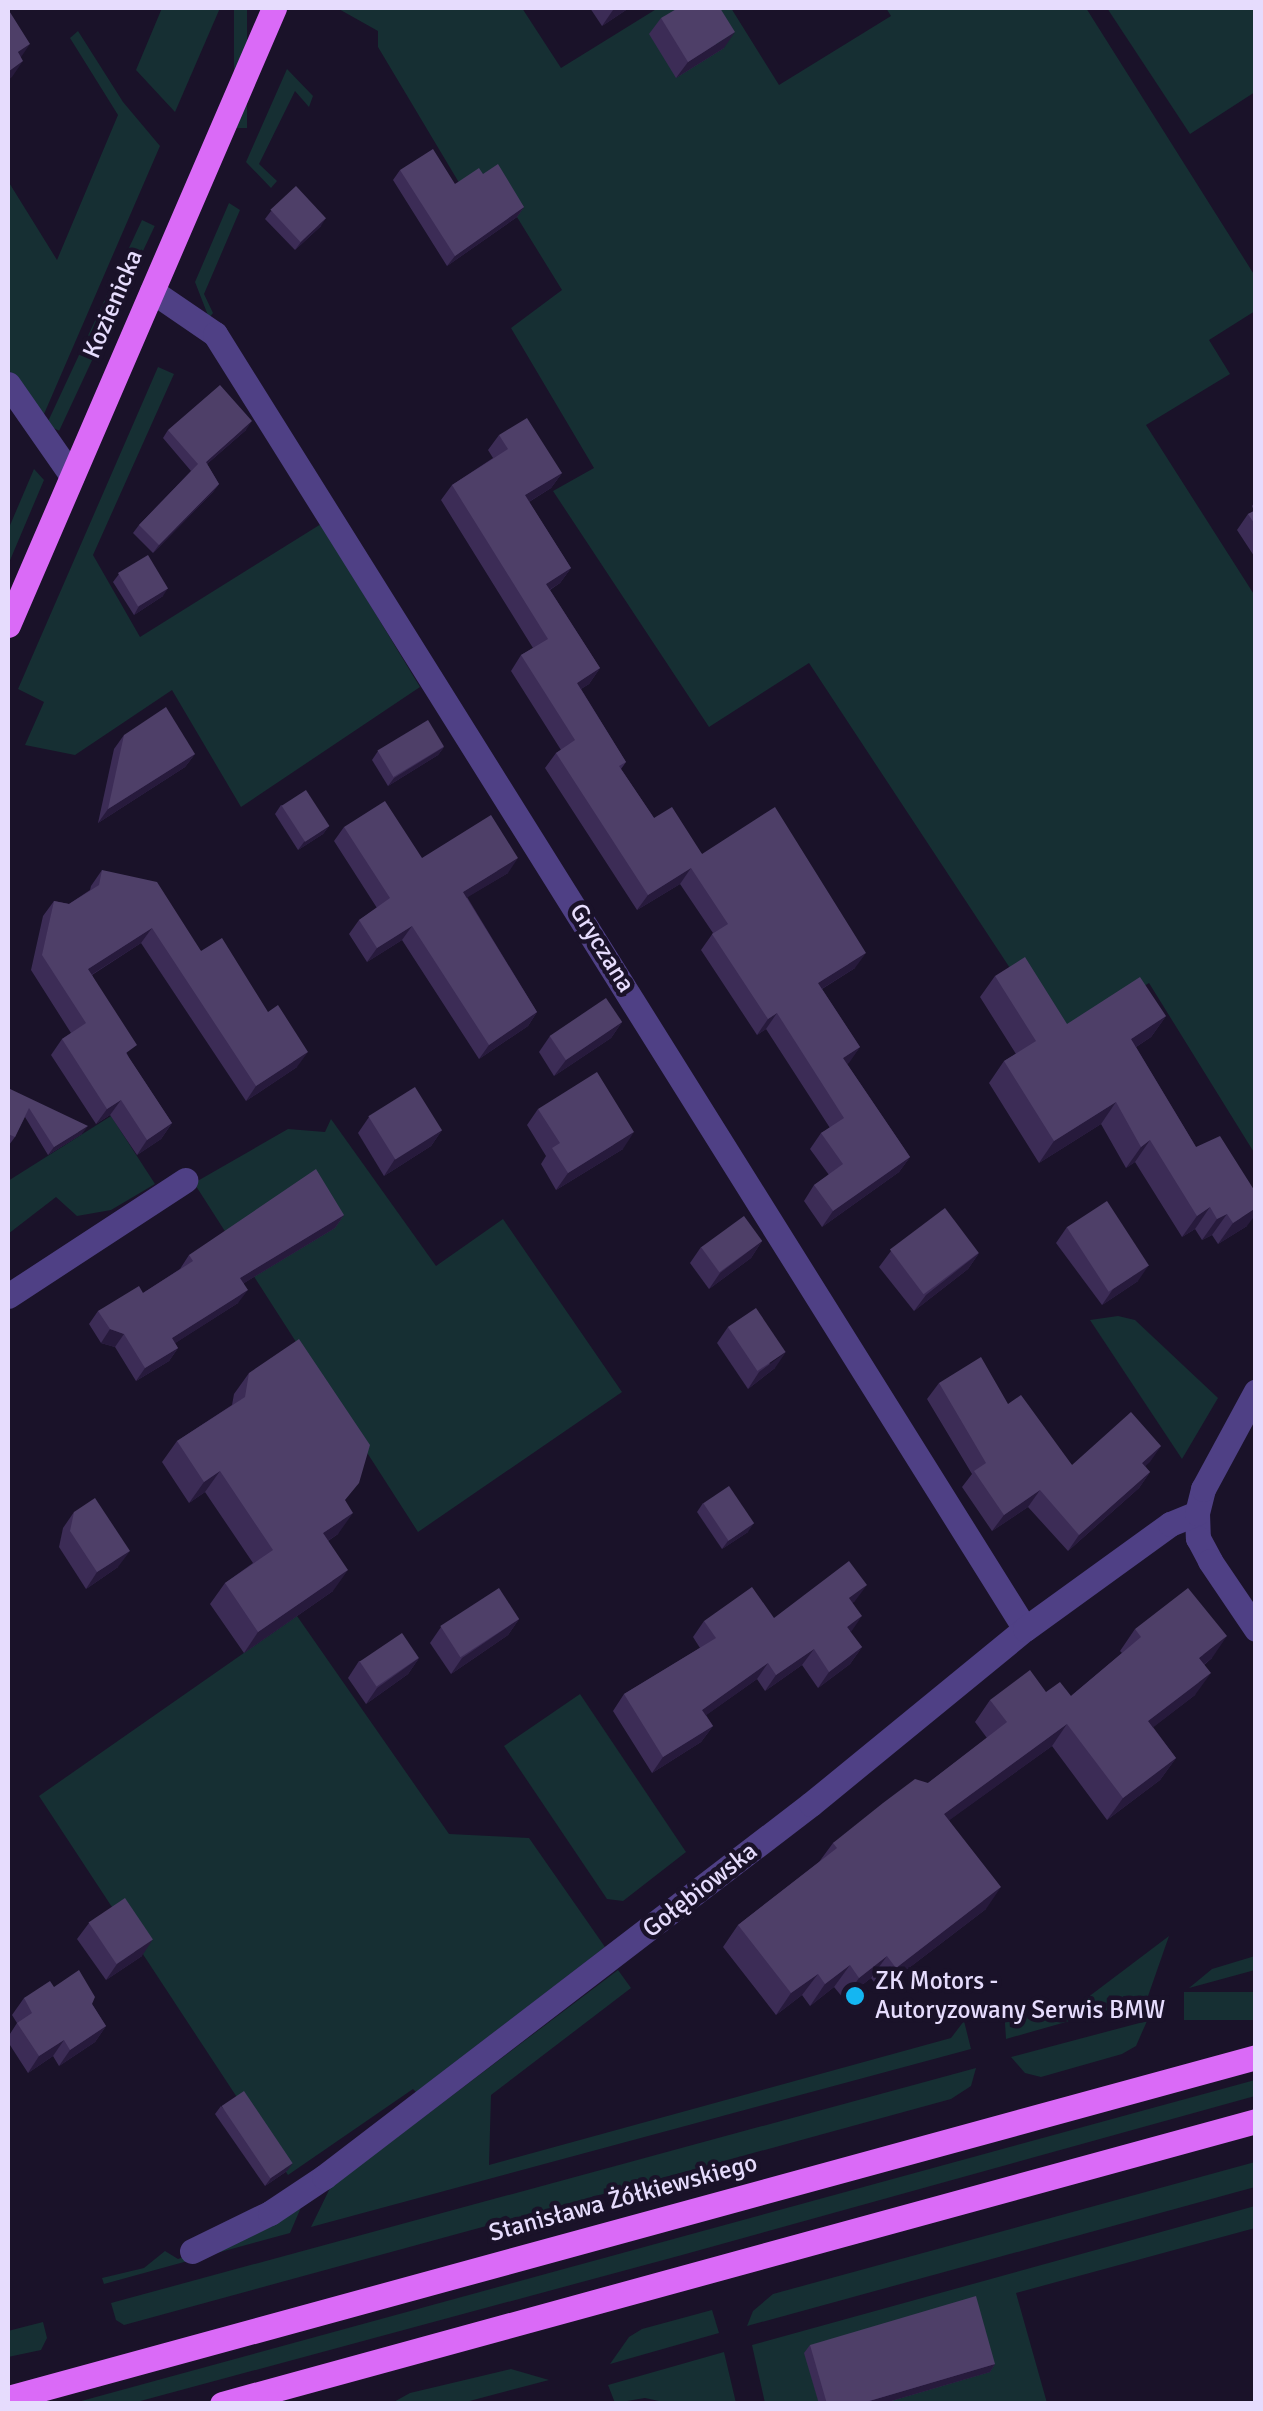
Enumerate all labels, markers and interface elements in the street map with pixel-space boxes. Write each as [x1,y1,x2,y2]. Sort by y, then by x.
street label: Kozienicka [77,245,149,363]
street label: Gryczana [563,898,641,998]
street label: Gołębiowska [637,1836,763,1944]
place label: ZK Motors - Autoryzowany Serwis BMW [875,1967,1165,2026]
marker: ZK Motors - Autoryzowany Serwis BMW [844,1985,866,2007]
street label: Stanisława Żółkiewskiego [486,2148,760,2248]

